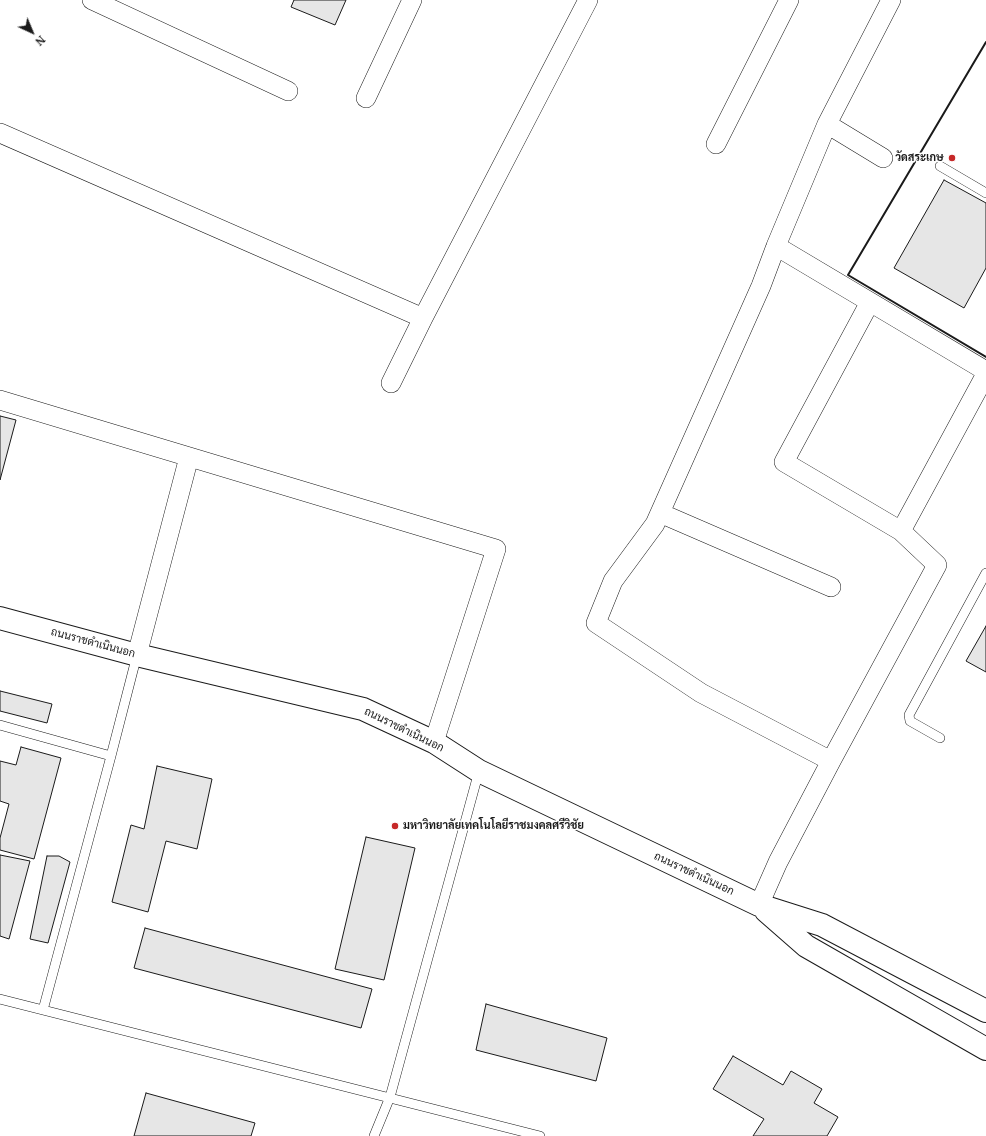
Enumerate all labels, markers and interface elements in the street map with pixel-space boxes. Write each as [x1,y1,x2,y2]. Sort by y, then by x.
north arrow [12,12,52,52]
text: N [32,33,49,49]
place label: วัดสระเกษ [895,151,944,165]
marker: วัดสระเกษ [947,153,957,163]
street label: ถนนราชดำเนินนอก [49,625,137,661]
street label: ถนนราชดำเนินนอก [362,705,446,755]
place label: มหาวิทยาลัยเทคโนโลยีราชมงคลศรีวิชัย [403,819,584,833]
marker: มหาวิทยาลัยเทคโนโลยีราชมงคลศรีวิชัย [390,821,400,831]
street label: ถนนราชดำเนินนอก [652,850,736,898]

